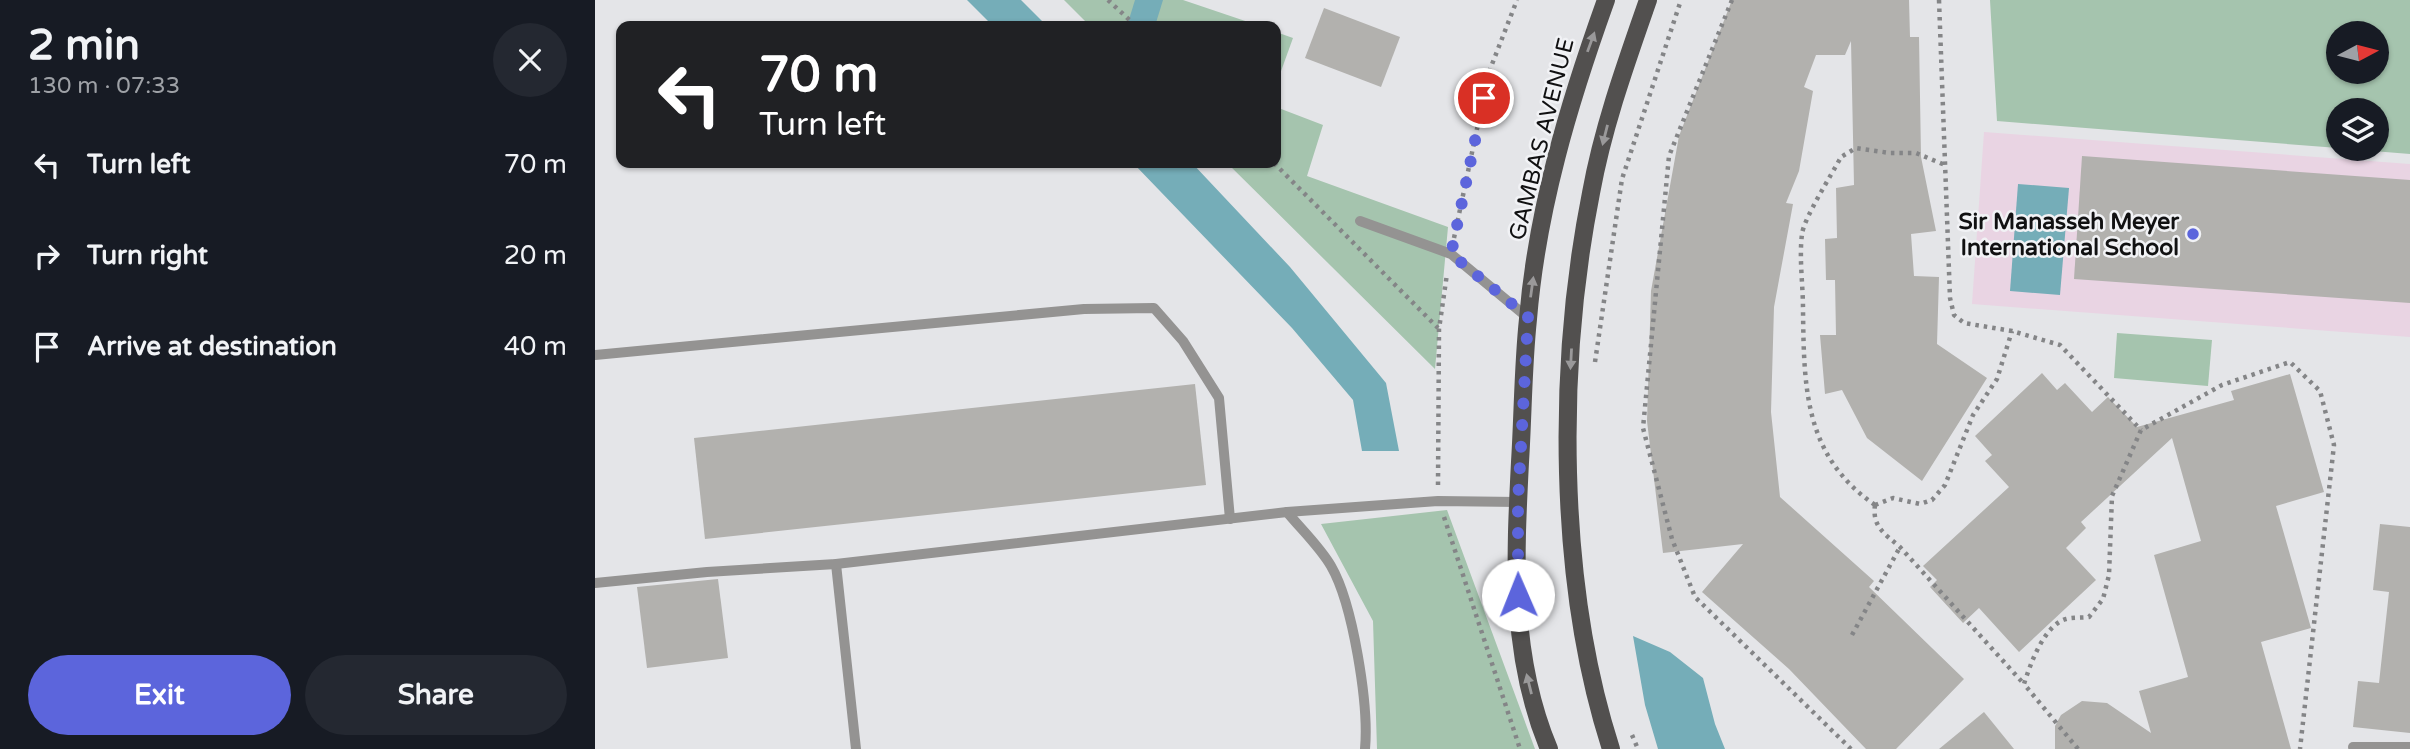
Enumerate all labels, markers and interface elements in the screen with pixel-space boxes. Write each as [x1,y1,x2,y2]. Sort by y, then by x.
text: 2 min [28,20,140,71]
north arrow [2326,21,2389,84]
map controls [2326,21,2389,161]
button: close [493,23,567,97]
one-way arrow [1586,31,1597,52]
street label: GAMBAS AVENUE [1503,35,1581,243]
text: 70 m [759,46,878,105]
icon: left [644,49,735,140]
pin [1454,68,1514,128]
text: 130 m · 07:33 [28,72,180,100]
icon: arrive [1465,79,1503,117]
button: layers [2326,98,2389,161]
text: Turn left [759,106,886,144]
one-way arrow [1599,124,1610,146]
icon: left [28,146,66,184]
text: Turn left [87,149,190,180]
text: 70 m [504,149,567,180]
place label: Sir Manasseh Meyer International School [1959,208,2180,262]
marker: Sir Manasseh Meyer International School [2185,226,2201,242]
icon: right [28,237,66,275]
text: Turn right [87,240,208,271]
text: 20 m [504,240,567,271]
one-way arrow [1527,275,1538,297]
icon: arrive [28,328,66,366]
text: Arrive at destination [87,331,337,362]
text: 40 m [504,331,567,362]
one-way arrow [1566,349,1577,371]
position arrow [1481,558,1555,632]
button: Exit [28,655,291,735]
button: Share [305,655,567,735]
one-way arrow [1523,673,1534,695]

